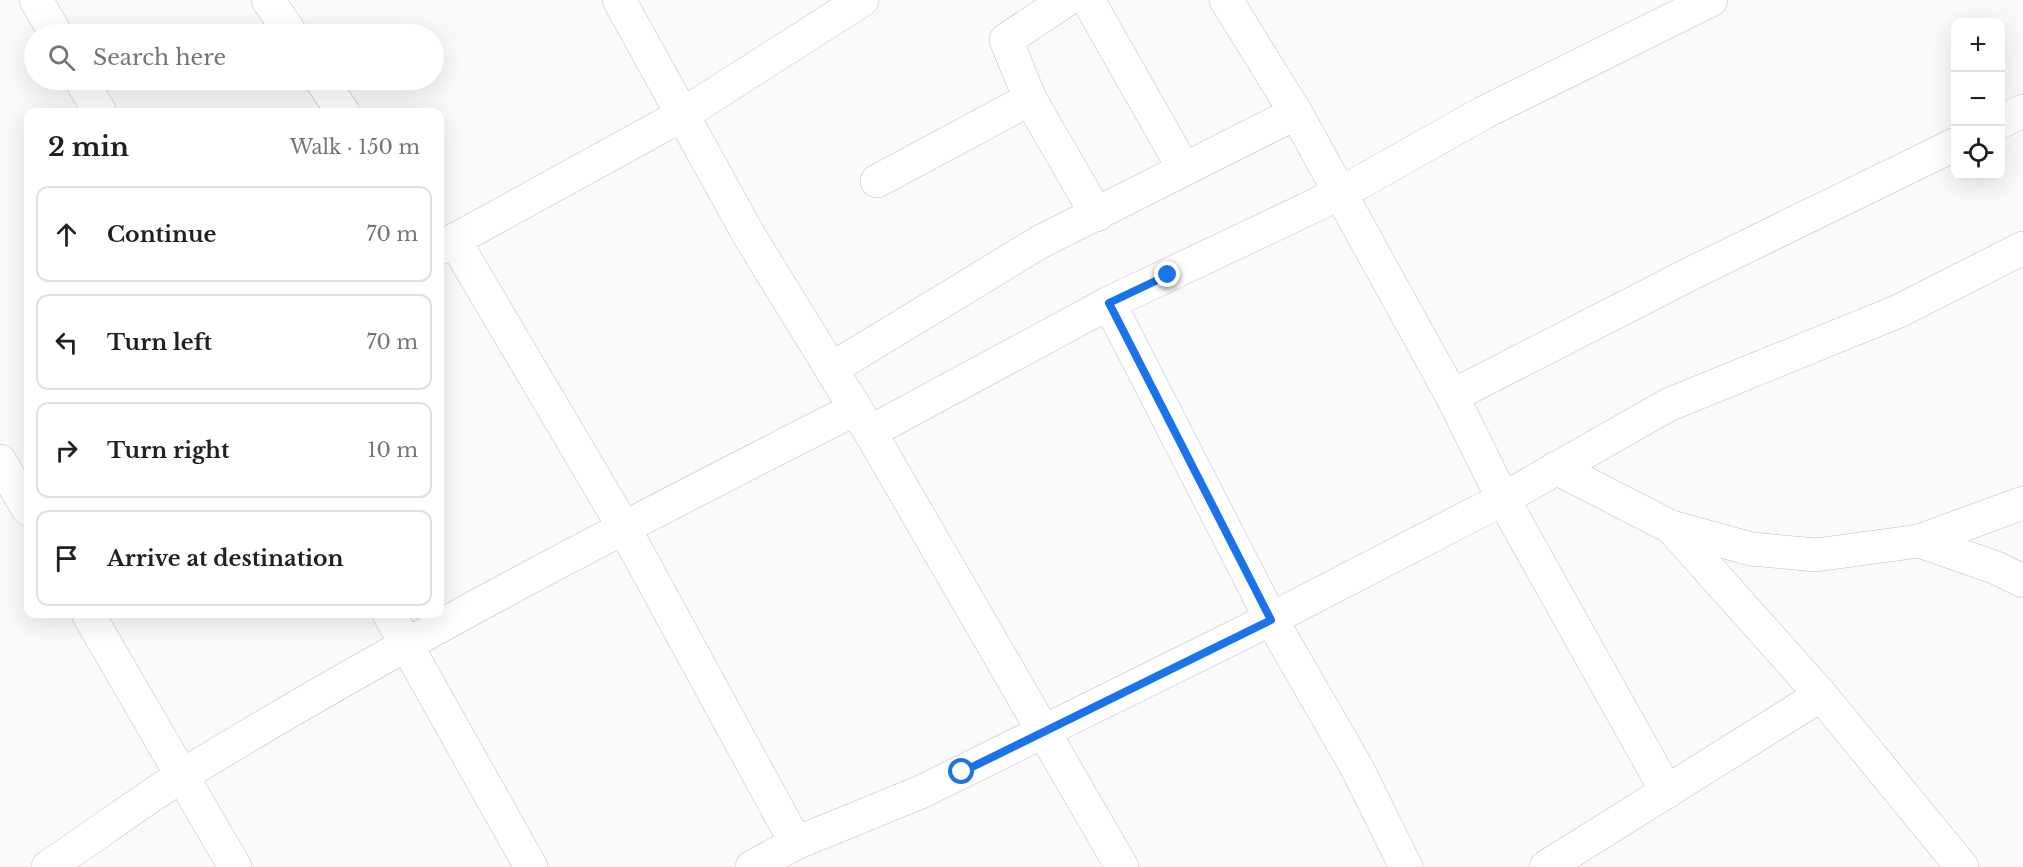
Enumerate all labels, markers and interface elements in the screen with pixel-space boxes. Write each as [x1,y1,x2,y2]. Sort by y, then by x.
map controls [1951,18,2005,180]
button: + [1951,18,2005,72]
search box [24,24,444,90]
icon: search [45,41,78,74]
text: Search here [93,44,226,71]
button: − [1951,72,2005,126]
button: locate [1951,126,2005,180]
text: 2 min [48,131,129,163]
text: Walk · 150 m [290,135,420,159]
icon: ahead [50,218,83,251]
text: Continue [107,221,216,248]
text: 70 m [366,222,418,246]
route end [1154,261,1180,287]
icon: left [50,326,83,359]
text: Turn left [107,329,212,356]
text: 70 m [366,330,418,354]
icon: right [50,434,83,467]
text: Turn right [107,437,229,464]
text: 10 m [368,438,418,462]
icon: arrive [50,542,83,575]
text: Arrive at destination [107,545,344,572]
route start [948,758,974,784]

